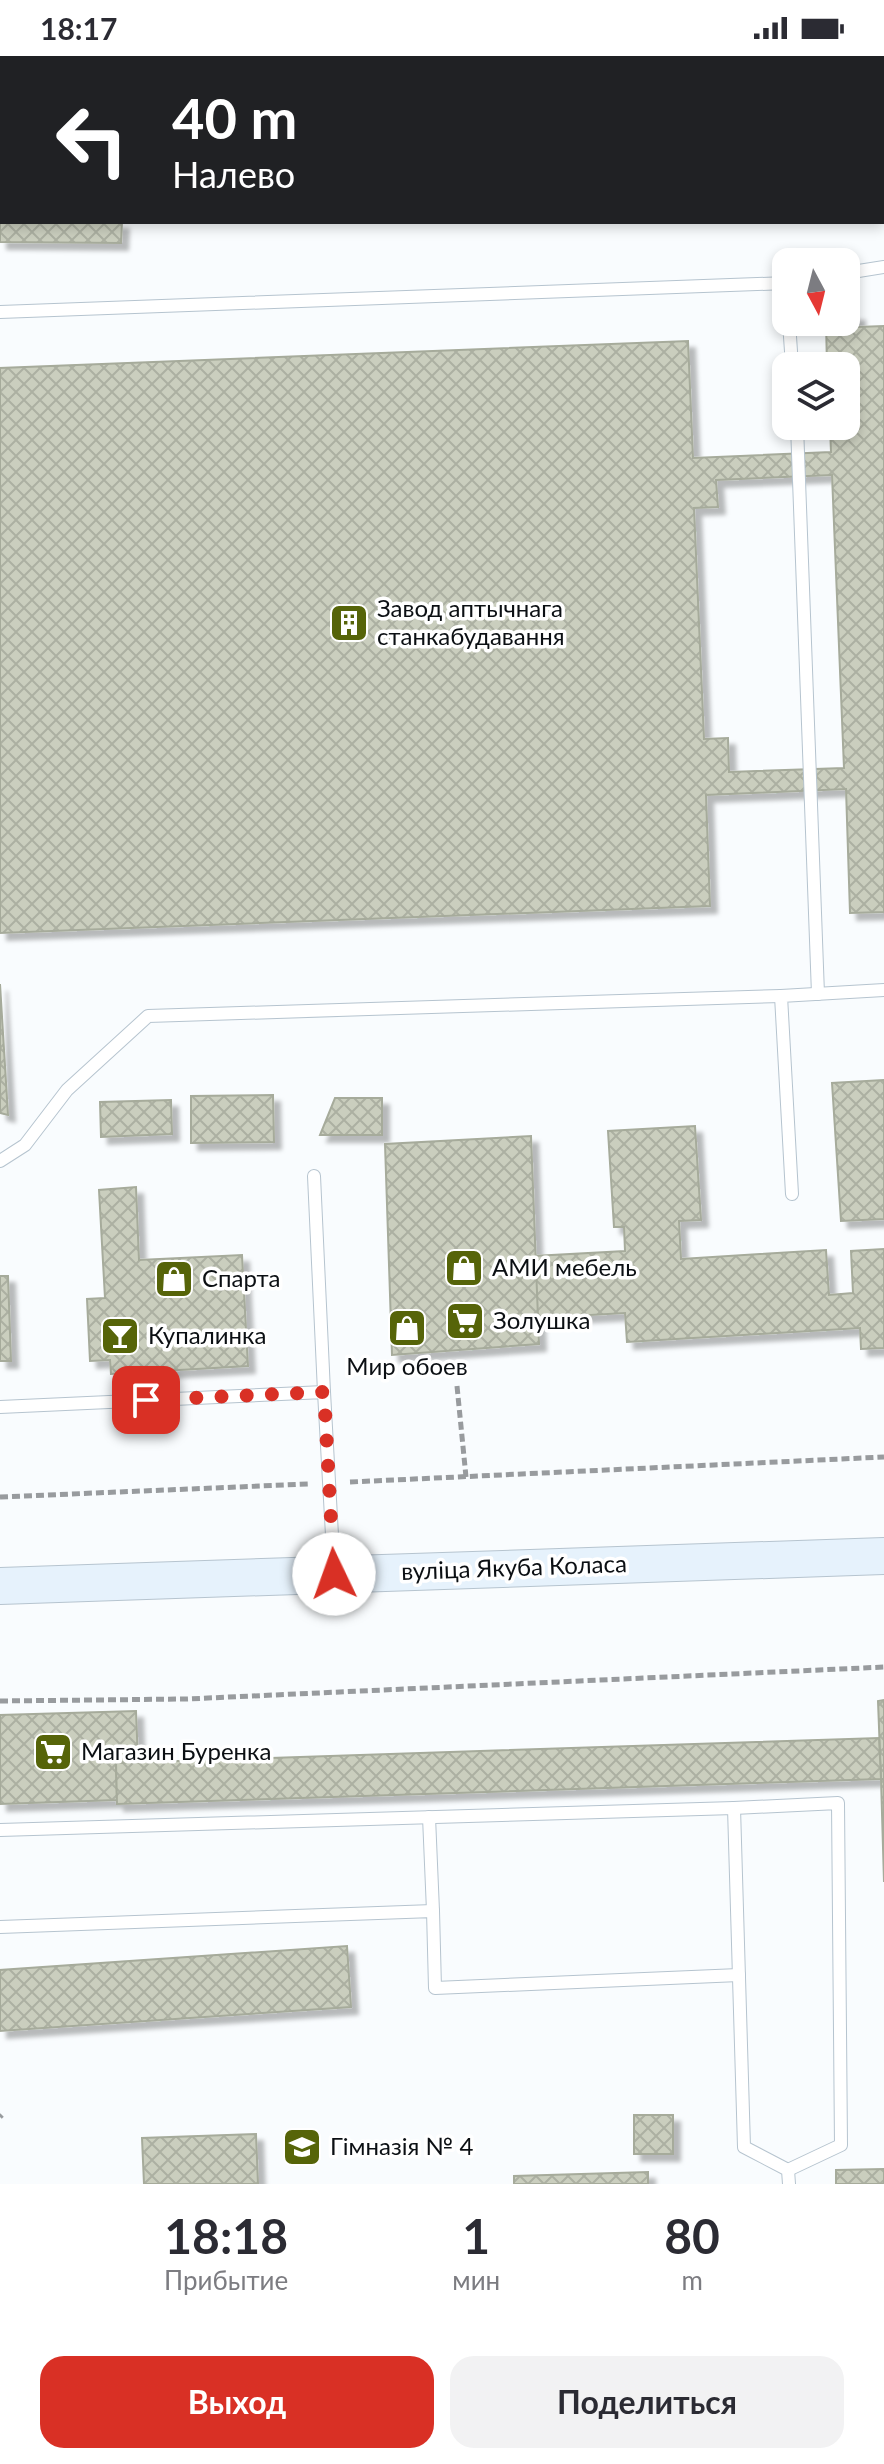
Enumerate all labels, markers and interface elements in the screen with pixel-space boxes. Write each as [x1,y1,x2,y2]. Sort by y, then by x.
text: 18:17 [40,10,117,46]
text: 40 m [172,84,297,151]
icon: left [40,88,144,192]
text: Налево [172,152,295,196]
north arrow [772,248,860,336]
map controls [772,248,860,440]
button: layers [772,352,860,440]
place label: Завод аптычнага станкабудавання [377,593,565,650]
building icon: Завод аптычнага станкабудавання [328,602,370,644]
shop icon: АМИ мебель [443,1247,485,1289]
place label: АМИ мебель [492,1252,637,1281]
shop icon: Спарта [153,1258,195,1300]
place label: Спарта [202,1263,280,1292]
supermarket icon: Золушка [444,1300,486,1342]
place label: Золушка [493,1305,590,1334]
shop icon: Мир обоев [386,1307,428,1349]
bar icon: Купалинка [99,1315,141,1357]
place label: Купалинка [148,1320,266,1349]
place label: Мир обоев [346,1351,468,1380]
pin [112,1366,180,1434]
icon: arrive [124,1378,168,1422]
position arrow [292,1532,376,1616]
street label: вуліца Якуба Коласа [401,1548,627,1585]
supermarket icon: Магазин Буренка [32,1731,74,1773]
place label: Магазин Буренка [81,1736,271,1765]
school or university icon: Гімназія № 4 [281,2126,323,2168]
place label: Гімназія № 4 [330,2131,473,2160]
text: 18:18 [164,2207,288,2264]
text: 1 [462,2207,490,2264]
text: 80 [664,2207,720,2264]
text: Прибытие [164,2264,288,2296]
text: мин [452,2264,500,2296]
text: m [681,2264,703,2296]
button: Выход [40,2356,434,2448]
button: Поделиться [450,2356,844,2448]

